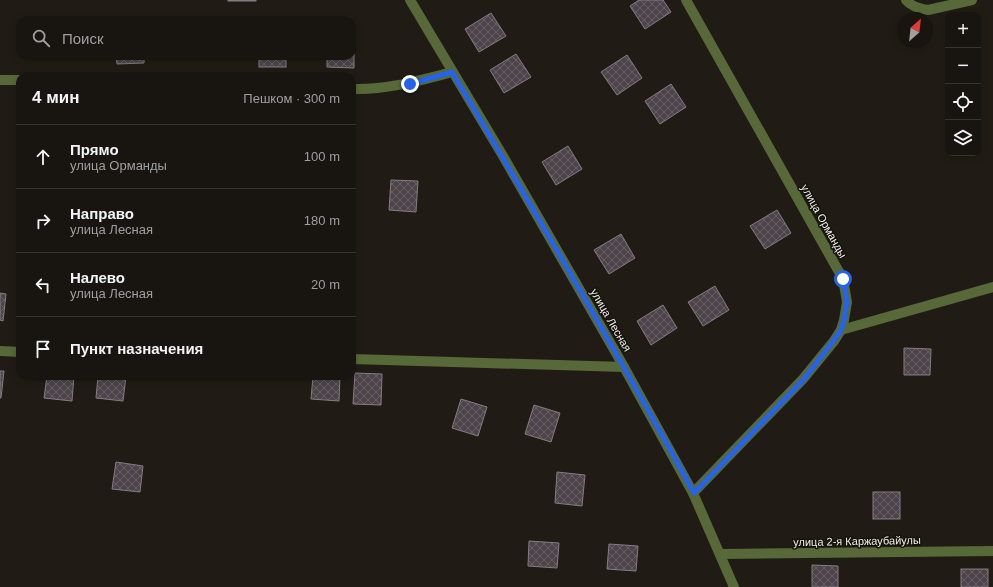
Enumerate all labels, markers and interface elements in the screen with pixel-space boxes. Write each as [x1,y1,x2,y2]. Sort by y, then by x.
north arrow [897,12,933,48]
map controls [945,12,981,156]
button: + [945,12,981,48]
search box [16,16,356,60]
icon: search [30,27,52,49]
text: Поиск [62,30,104,47]
button: − [945,48,981,84]
route end [401,75,419,93]
button: locate [945,84,981,120]
text: 4 мин [32,88,79,107]
text: Пешком · 300 m [243,91,340,106]
button: layers [945,120,981,156]
text: Прямо [70,141,119,158]
icon: ahead [32,146,54,168]
text: 100 m [304,149,340,164]
text: улица Орманды [70,158,167,173]
street label: улица Орманды [799,182,849,260]
text: Направо [70,205,134,222]
icon: right [32,210,54,232]
text: 180 m [304,213,340,228]
text: улица Лесная [70,222,153,237]
text: Налево [70,269,125,286]
route start [834,270,852,288]
icon: left [32,274,54,296]
text: 20 m [311,277,340,292]
text: улица Лесная [70,286,153,301]
street label: улица Лесная [588,287,634,353]
icon: arrive [32,338,54,360]
text: Пункт назначения [70,340,203,357]
street label: улица 2-я Каржаубайулы [793,534,921,548]

